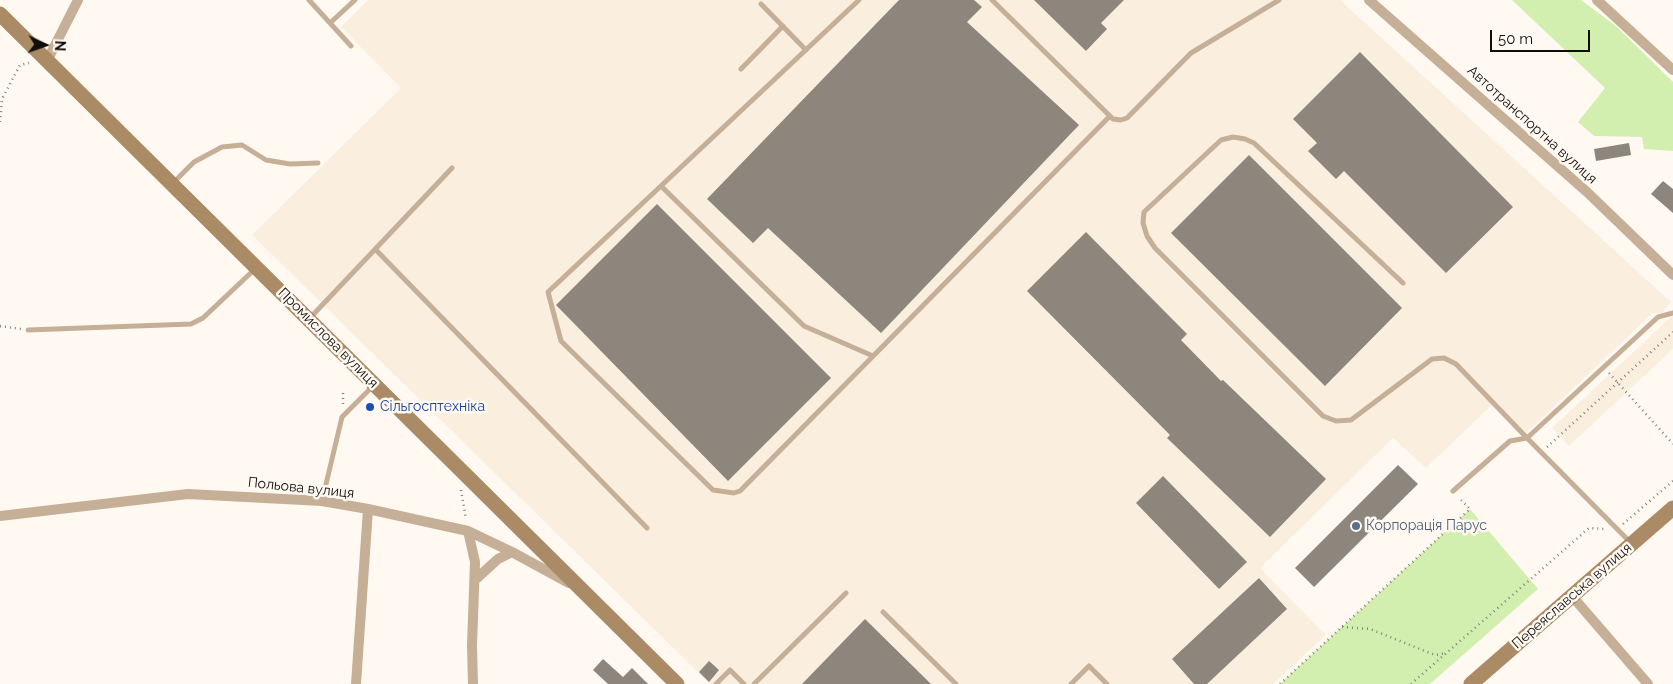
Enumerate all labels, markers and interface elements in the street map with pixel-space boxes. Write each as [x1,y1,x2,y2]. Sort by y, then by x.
north arrow [20,20,70,70]
scale bar [1493,20,1593,52]
text: 50 m [1498,30,1533,48]
text: N [52,40,68,52]
street label: Автотранспортна вулиця [1464,62,1600,188]
street label: Промислова вулиця [275,285,381,391]
place label: Сільгосптехніка [380,399,485,415]
marker: Сільгосптехніка [364,401,376,413]
street label: Польова вулиця [247,474,355,502]
place label: Корпорація Парус [1366,518,1487,534]
marker: Корпорація Парус [1350,520,1362,532]
street label: Переяславська вулиця [1509,540,1635,652]

